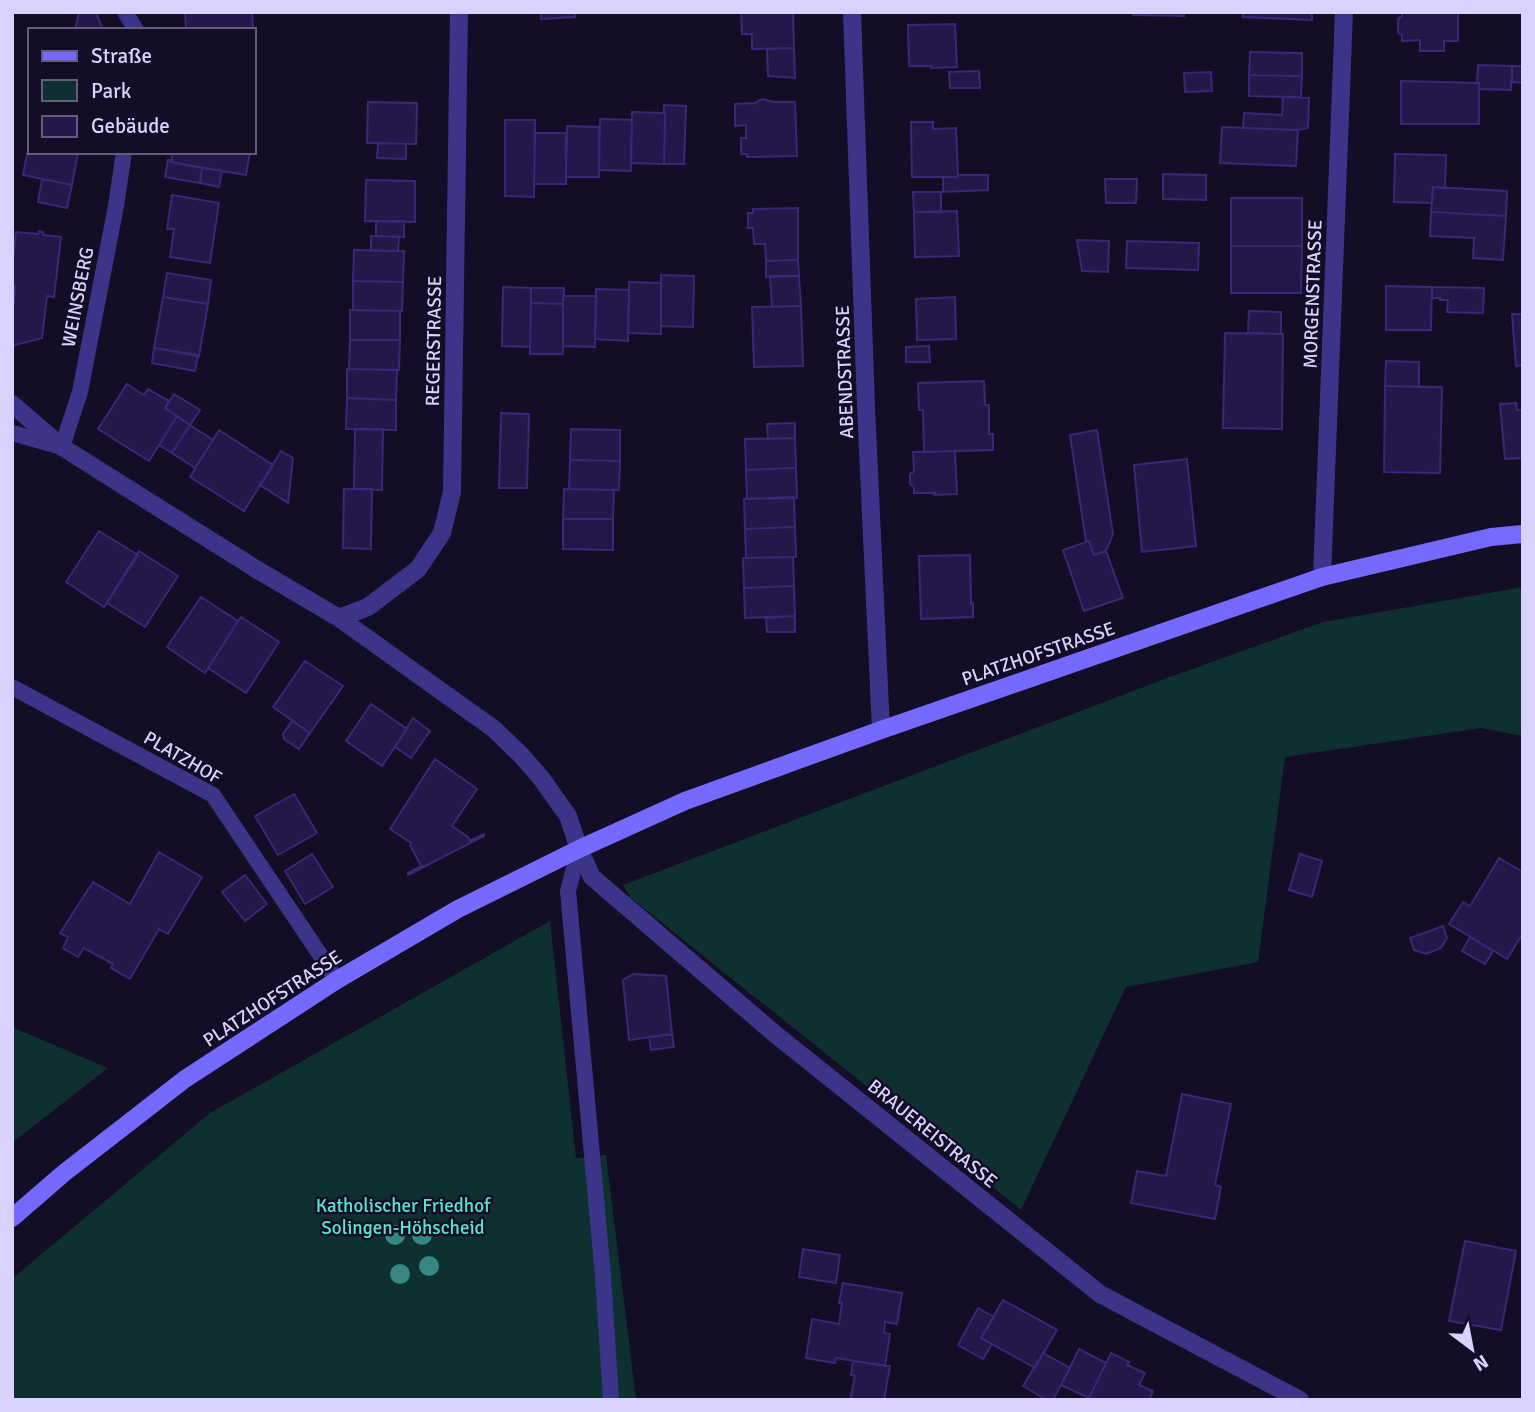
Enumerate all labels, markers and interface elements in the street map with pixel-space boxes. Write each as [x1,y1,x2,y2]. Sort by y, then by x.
legend [28,28,256,154]
text: Straße [91,43,152,69]
text: Park [91,78,132,104]
text: Gebäude [91,113,170,139]
street label: MORGENSTRASSE [1298,219,1328,369]
street label: WEINSBERG [57,245,99,349]
street label: REGERSTRASSE [421,275,447,407]
street label: ABENDSTRASSE [831,305,859,439]
street label: PLATZHOFSTRASSE [959,616,1118,691]
street label: PLATZHOF [139,726,226,790]
street label: PLATZHOFSTRASSE [199,945,346,1053]
street label: BRAUEREISTRASSE [863,1074,1002,1193]
park label: Katholischer Friedhof Solingen-Höhscheid [316,1194,492,1240]
north arrow [1437,1314,1507,1384]
text: N [1469,1349,1492,1376]

